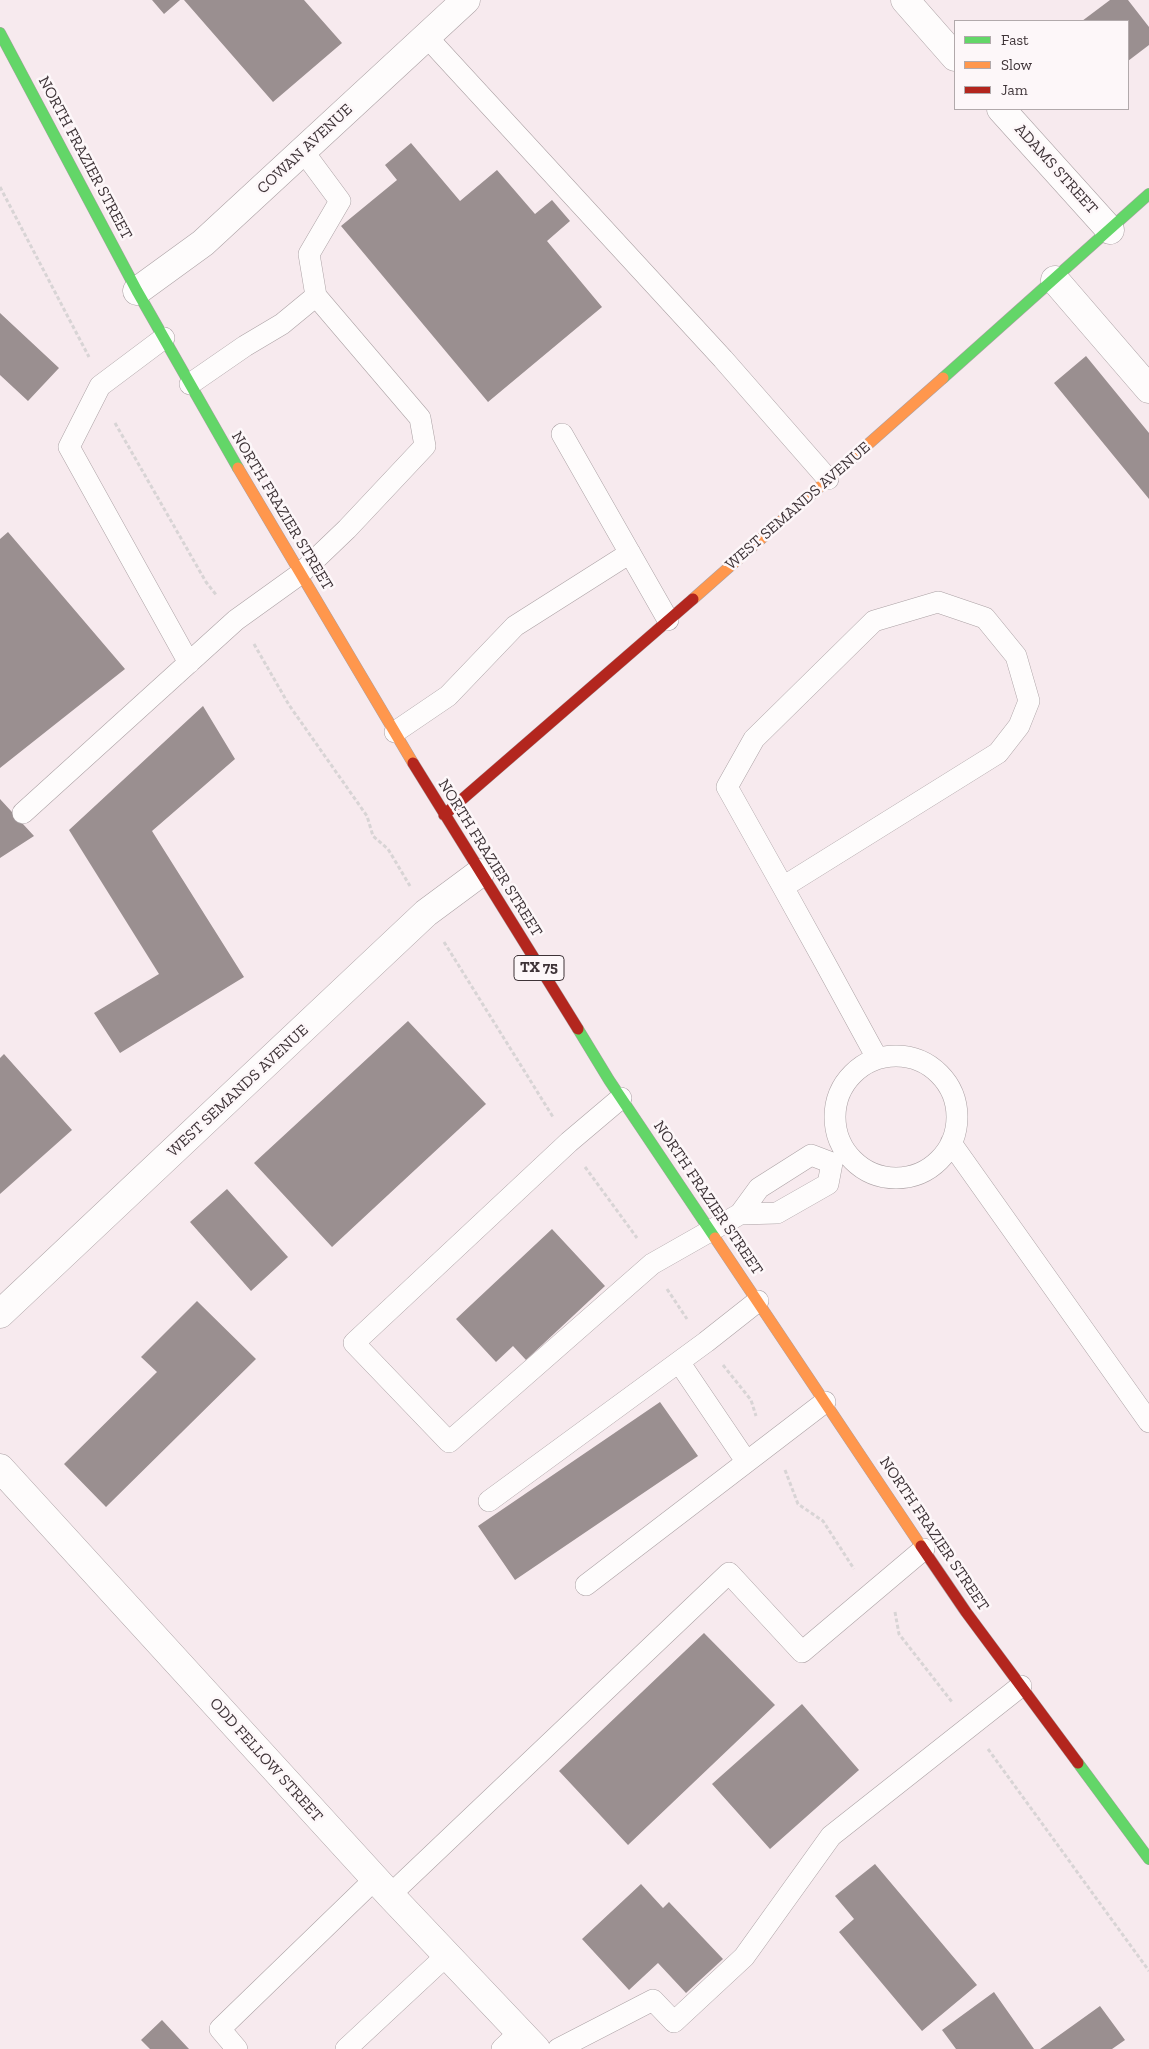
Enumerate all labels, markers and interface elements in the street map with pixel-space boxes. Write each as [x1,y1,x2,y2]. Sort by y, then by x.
legend [954,20,1129,110]
text: Fast [1001,31,1029,49]
text: Slow [1001,56,1032,74]
street label: NORTH FRAZIER STREET [34,73,136,243]
text: Jam [1001,81,1028,99]
street label: COWAN AVENUE [253,100,357,198]
street label: ADAMS STREET [1010,120,1102,218]
street label: NORTH FRAZIER STREET [227,428,337,594]
street label: WEST SEMANDS AVENUE [722,438,874,574]
street label: NORTH FRAZIER STREET [434,776,546,940]
road number: TX 75 [514,956,564,980]
street label: WEST SEMANDS AVENUE [163,1021,313,1161]
street label: NORTH FRAZIER STREET [649,1117,767,1279]
street label: NORTH FRAZIER STREET [875,1453,993,1615]
street label: ODD FELLOW STREET [205,1694,327,1826]

